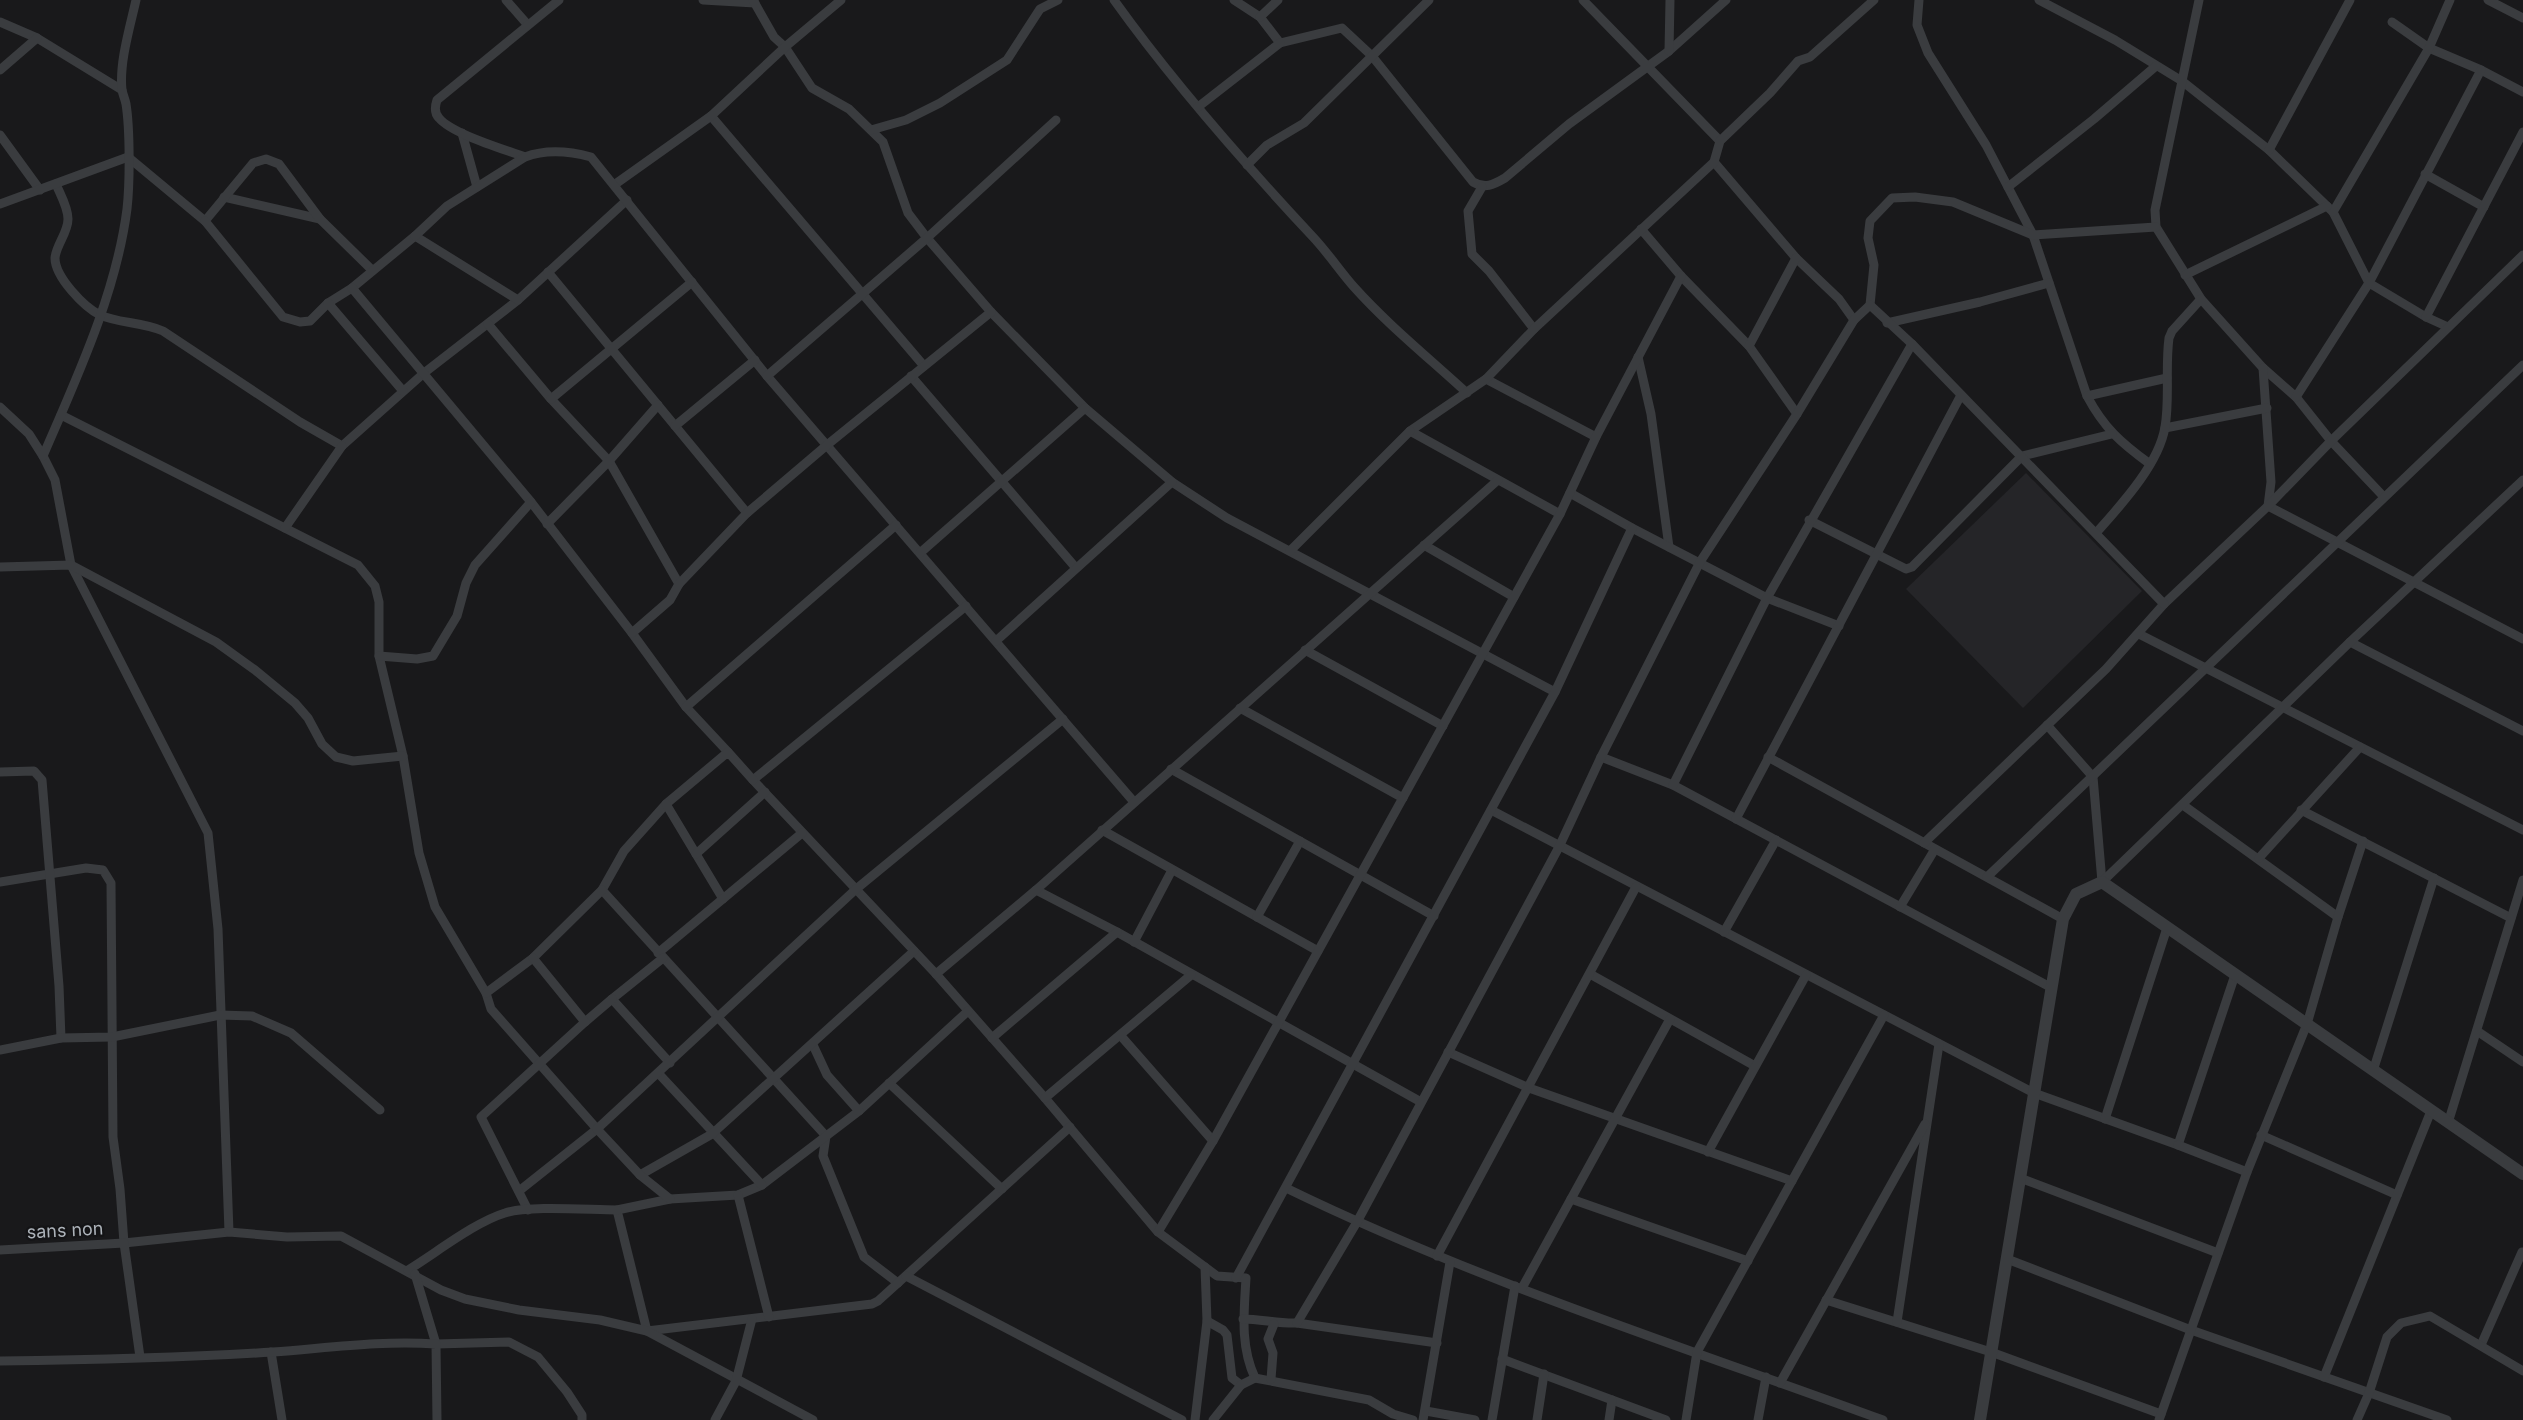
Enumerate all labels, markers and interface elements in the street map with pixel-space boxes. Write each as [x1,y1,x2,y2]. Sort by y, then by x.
street label: sans non [26,1218,104,1242]

